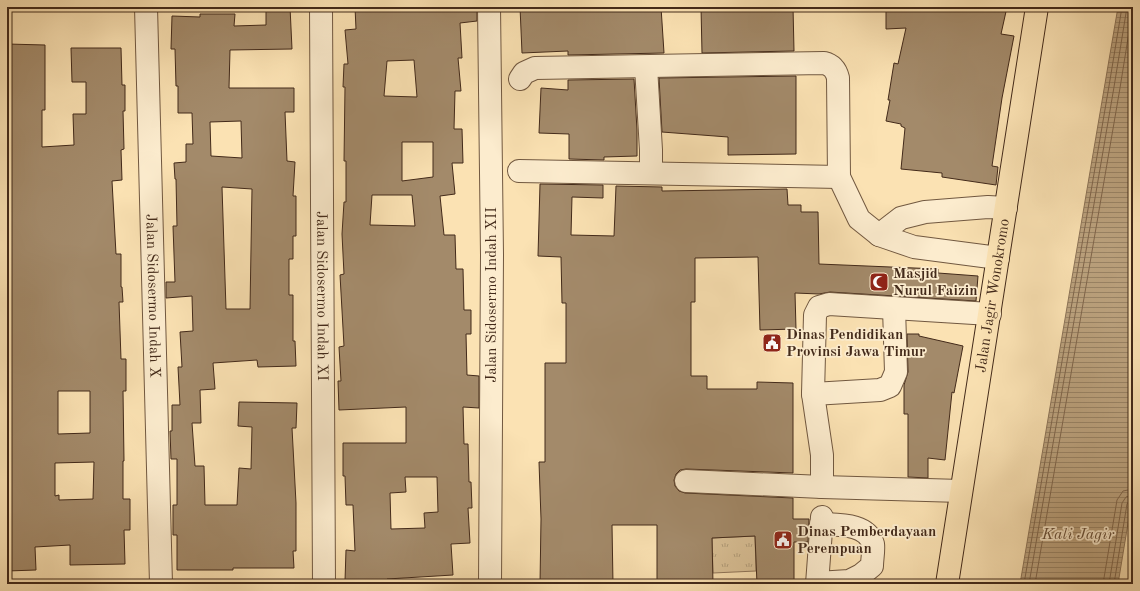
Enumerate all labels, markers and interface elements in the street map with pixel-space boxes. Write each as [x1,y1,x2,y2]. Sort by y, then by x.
street label: Jalan Sidosermo Indah XII [485,207,500,383]
street label: Jalan Sidosermo Indah XI [313,211,329,381]
street label: Jalan Sidosermo Indah X [142,214,162,378]
street label: Jalan Jagir Wonokromo [974,218,1013,374]
place label: Masjid Nurul Faizin [893,267,978,299]
mosque icon: Masjid Nurul Faizin [868,271,890,293]
place label: Dinas Pendidikan Provinsi Jawa Timur [786,328,926,360]
public building icon: Dinas Pendidikan Provinsi Jawa Timur [761,332,783,354]
place label: Dinas Pemberdayaan Perempuan [797,525,936,557]
water label: Kali Jagir [1041,527,1115,543]
public building icon: Dinas Pemberdayaan Perempuan [772,529,794,551]

